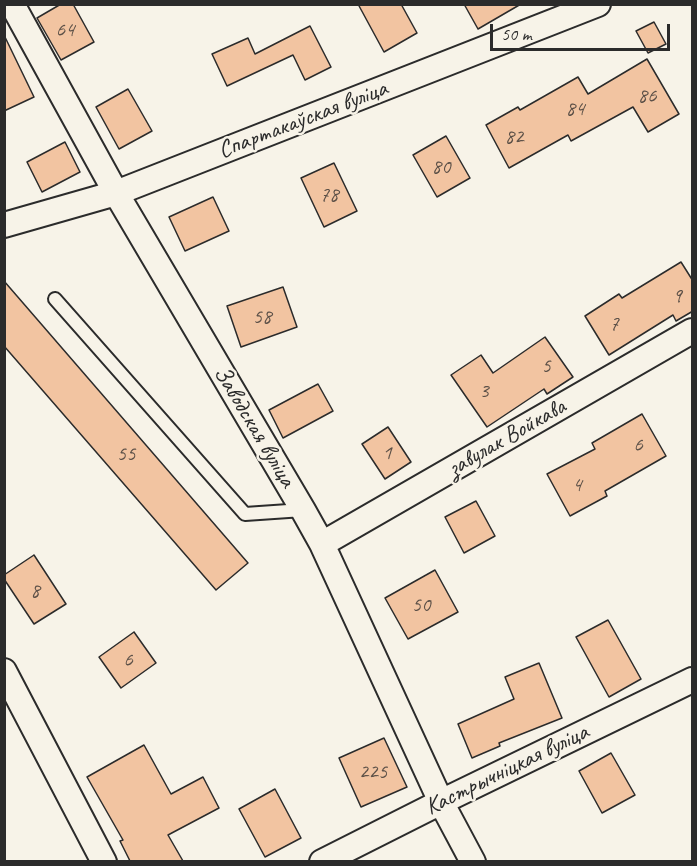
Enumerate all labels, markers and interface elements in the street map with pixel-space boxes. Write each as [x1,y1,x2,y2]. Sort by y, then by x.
scale bar [493,12,673,50]
house number: 64 [56,17,74,43]
text: 50 m [501,23,532,45]
street label: Спартакаўская вуліца [214,74,392,166]
house number: 86 [638,83,656,109]
house number: 84 [566,96,584,122]
house number: 82 [505,124,523,150]
house number: 80 [432,154,450,180]
house number: 78 [320,182,338,208]
house number: 9 [672,283,682,309]
house number: 58 [253,304,271,330]
house number: 7 [609,311,619,337]
house number: 5 [541,353,551,379]
street label: Заводская вуліца [207,361,301,493]
house number: 3 [479,378,489,404]
street label: завулак Войкава [443,393,571,483]
house number: 6 [633,432,643,458]
house number: 1 [382,440,392,466]
house number: 55 [117,441,135,467]
house number: 4 [572,472,582,498]
house number: 8 [30,578,40,604]
house number: 50 [412,592,430,618]
house number: 6 [123,647,133,673]
street label: Кастрычніцкая вуліца [421,718,593,822]
house number: 225 [359,759,387,785]

